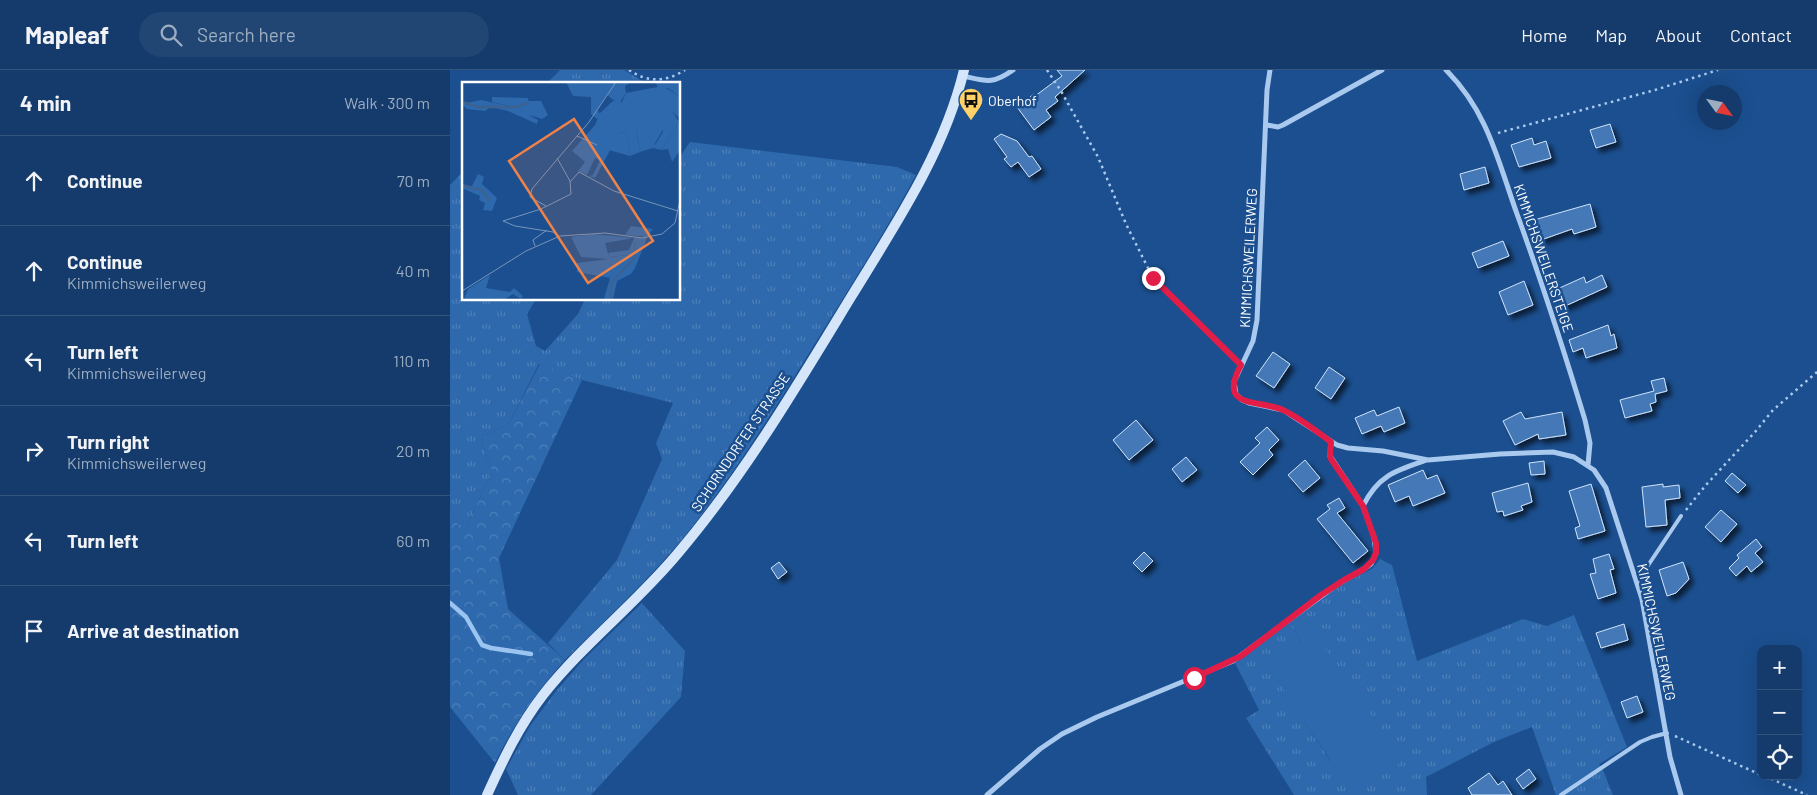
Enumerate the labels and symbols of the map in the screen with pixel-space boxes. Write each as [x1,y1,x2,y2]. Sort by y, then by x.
inset map [462,82,680,300]
north arrow [1697,85,1742,130]
bus stop icon: Oberhof [958,87,984,121]
place label: Oberhof [988,92,1037,109]
street label: KIMMICHSWEILERSTEIGE [1511,182,1577,334]
street label: KIMMICHSWEILERWEG [1236,188,1260,328]
route end [1142,267,1165,290]
street label: SCHORNDORFER STRASSE [687,369,793,515]
street label: KIMMICHSWEILERWEG [1634,562,1680,702]
route start [1183,667,1206,690]

